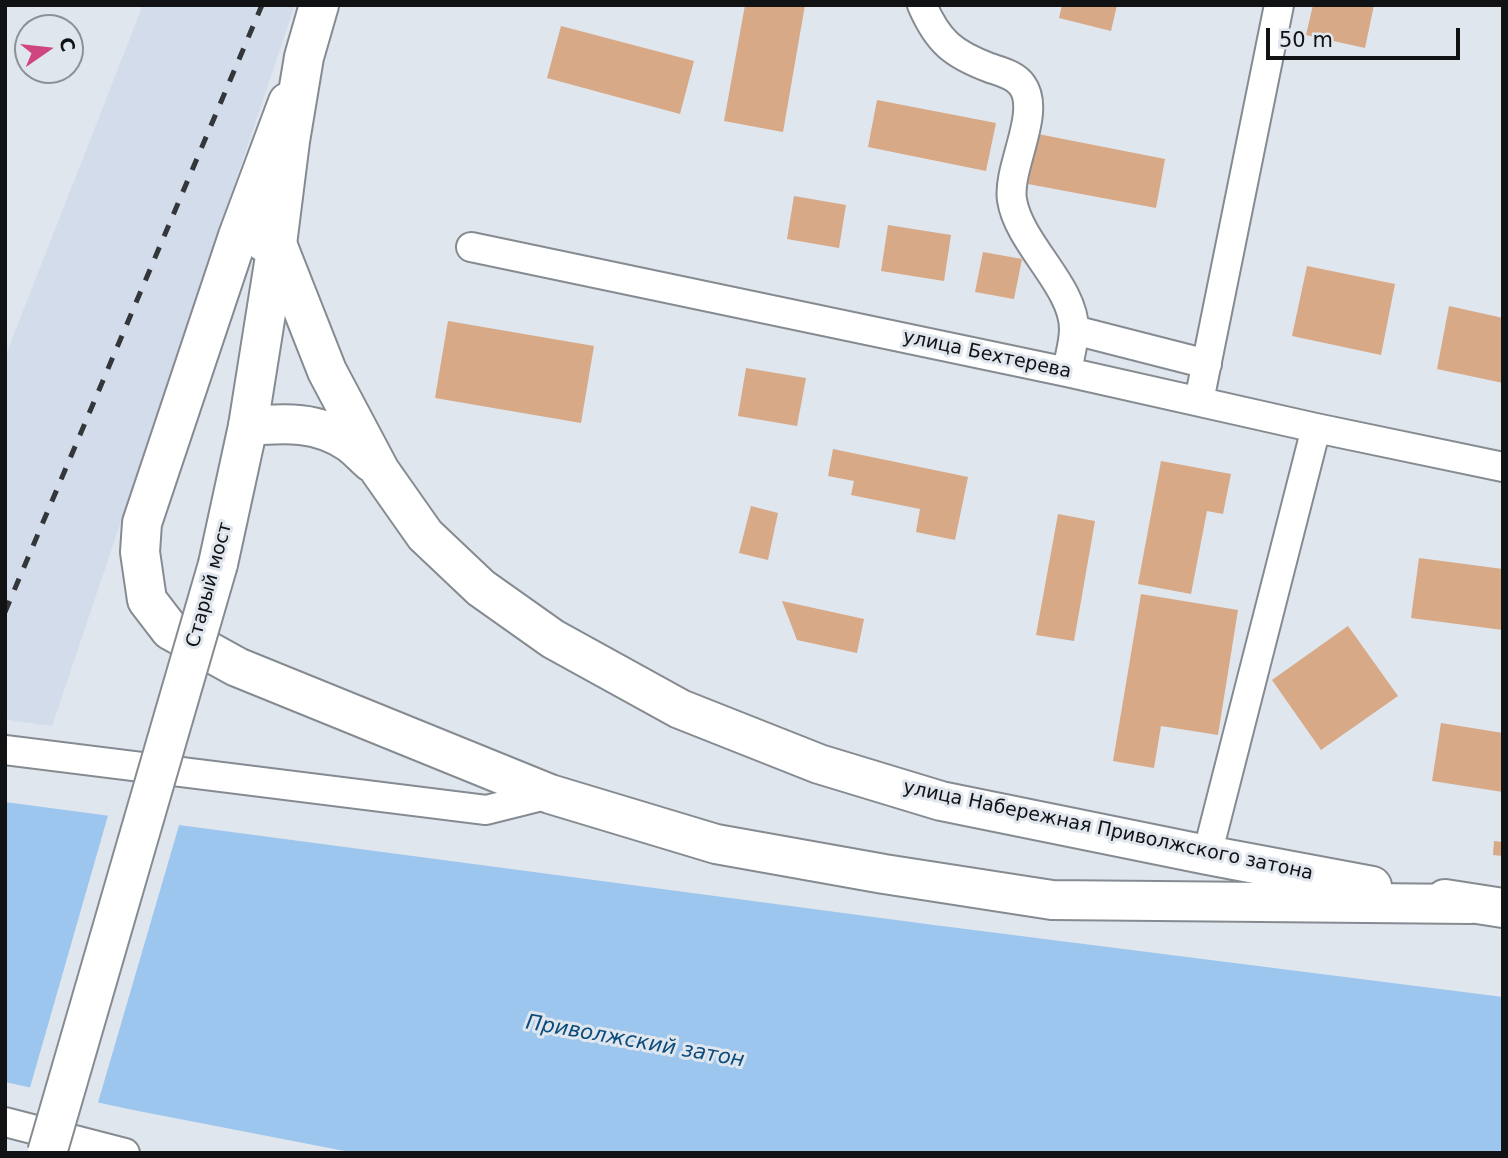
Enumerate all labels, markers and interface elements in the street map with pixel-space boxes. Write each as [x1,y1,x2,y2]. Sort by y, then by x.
north arrow [14,14,84,84]
scale bar [1270,14,1464,58]
text: 50 m [1279,28,1333,52]
text: С [55,35,80,54]
street label: улица Бехтерева [901,326,1073,384]
street label: Старый мост [182,520,238,650]
street label: улица Набережная Приволжского затона [901,776,1315,886]
water label: Приволжский затон [524,1010,746,1074]

